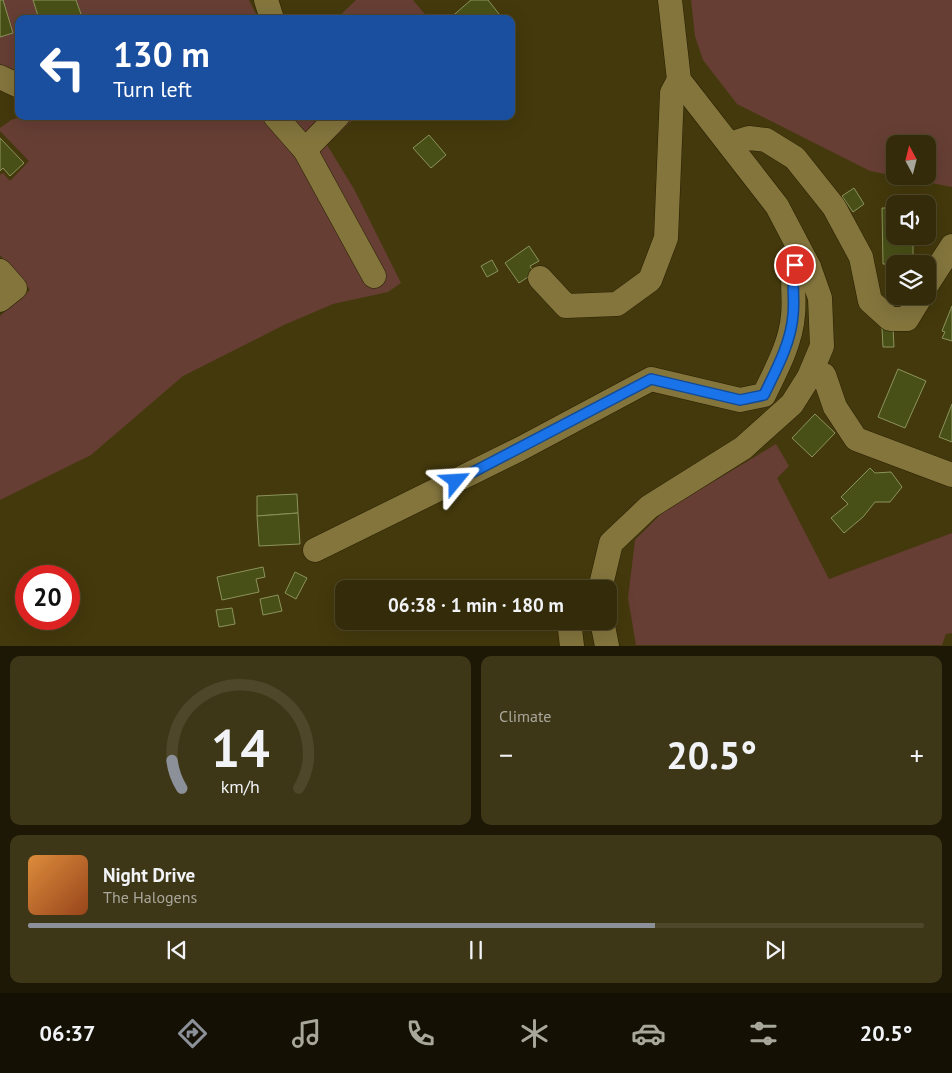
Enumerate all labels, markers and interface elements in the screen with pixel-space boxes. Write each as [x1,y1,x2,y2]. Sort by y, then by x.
text: 130 m [113,31,210,77]
icon: left [30,35,95,100]
text: Turn left [113,75,192,103]
north arrow [886,135,936,185]
map controls [886,135,936,305]
button: sound [886,195,936,245]
pin [774,244,816,286]
icon: arrive [781,251,809,279]
button: layers [886,255,936,305]
position arrow [429,454,481,506]
speed limit sign: 20 [15,565,80,630]
text: 06:38 · 1 min · 180 m [388,593,564,617]
text: Climate [499,706,551,726]
text: 14 [211,714,270,781]
text: 20.5° [666,730,757,779]
text: − [499,736,513,773]
text: + [910,736,924,773]
text: km/h [221,775,260,798]
text: Night Drive [103,863,195,887]
text: The Halogens [103,887,197,907]
icon: previous [163,936,191,964]
icon: pause [462,936,490,964]
icon: next [761,936,789,964]
icon: directions [175,1016,210,1051]
icon: music [289,1016,324,1051]
icon: phone [403,1016,438,1051]
icon: climate [517,1016,552,1051]
icon: car [631,1016,666,1051]
icon: filters [746,1016,781,1051]
text: 06:37 [40,1019,95,1047]
text: 20.5° [860,1019,912,1047]

